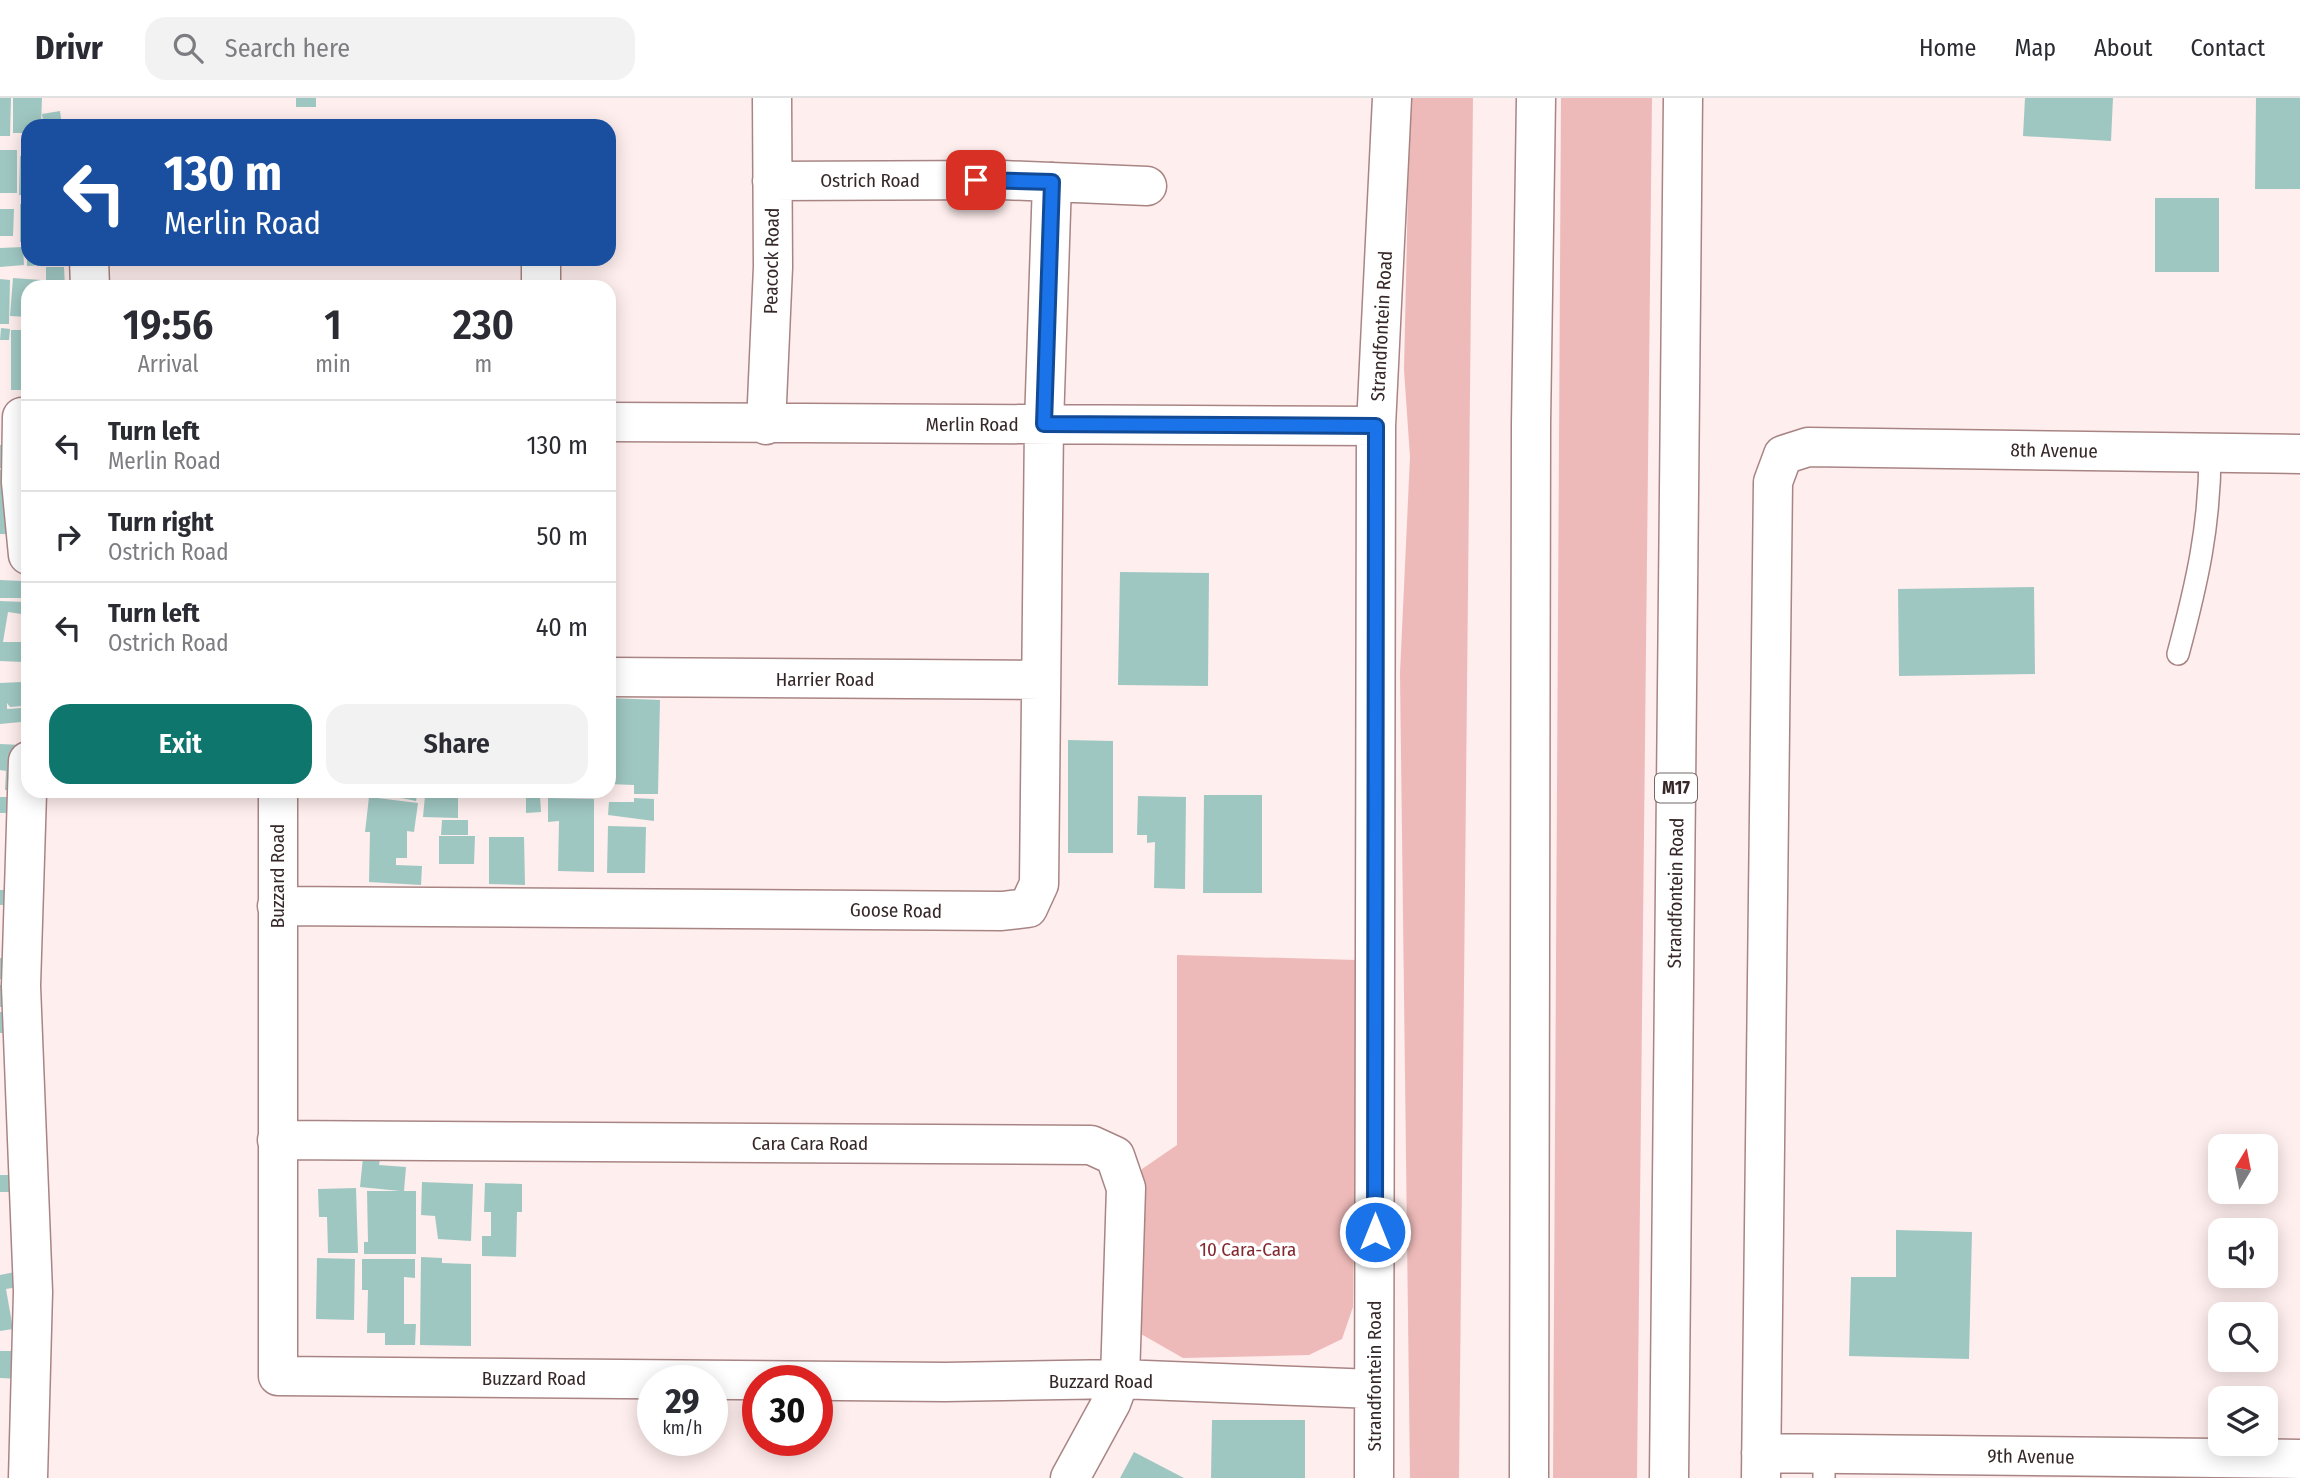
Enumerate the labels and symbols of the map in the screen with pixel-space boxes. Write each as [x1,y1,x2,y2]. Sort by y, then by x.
pin [946,150,1006,210]
street label: Ostrich Road [820,169,920,192]
street label: Peacock Road [759,208,784,314]
street label: Strandfontein Road [1366,250,1397,402]
street label: Merlin Road [925,413,1019,436]
street label: 8th Avenue [2010,438,2098,463]
street label: Harrier Road [776,668,874,691]
road number: M17 [1655,774,1697,802]
street label: Strandfontein Road [1663,817,1688,969]
street label: Buzzard Road [266,824,289,928]
street label: Goose Road [850,898,942,923]
street label: Cara Cara Road [752,1132,868,1155]
north arrow [2208,1134,2278,1204]
position arrow [1338,1195,1412,1269]
park label: 10 Cara-Cara [1200,1238,1296,1261]
street label: Strandfontein Road [1363,1301,1386,1451]
speed limit sign: 30 [742,1365,833,1456]
street label: Buzzard Road [482,1367,586,1390]
street label: Buzzard Road [1049,1370,1153,1393]
street label: 9th Avenue [1987,1444,2075,1469]

